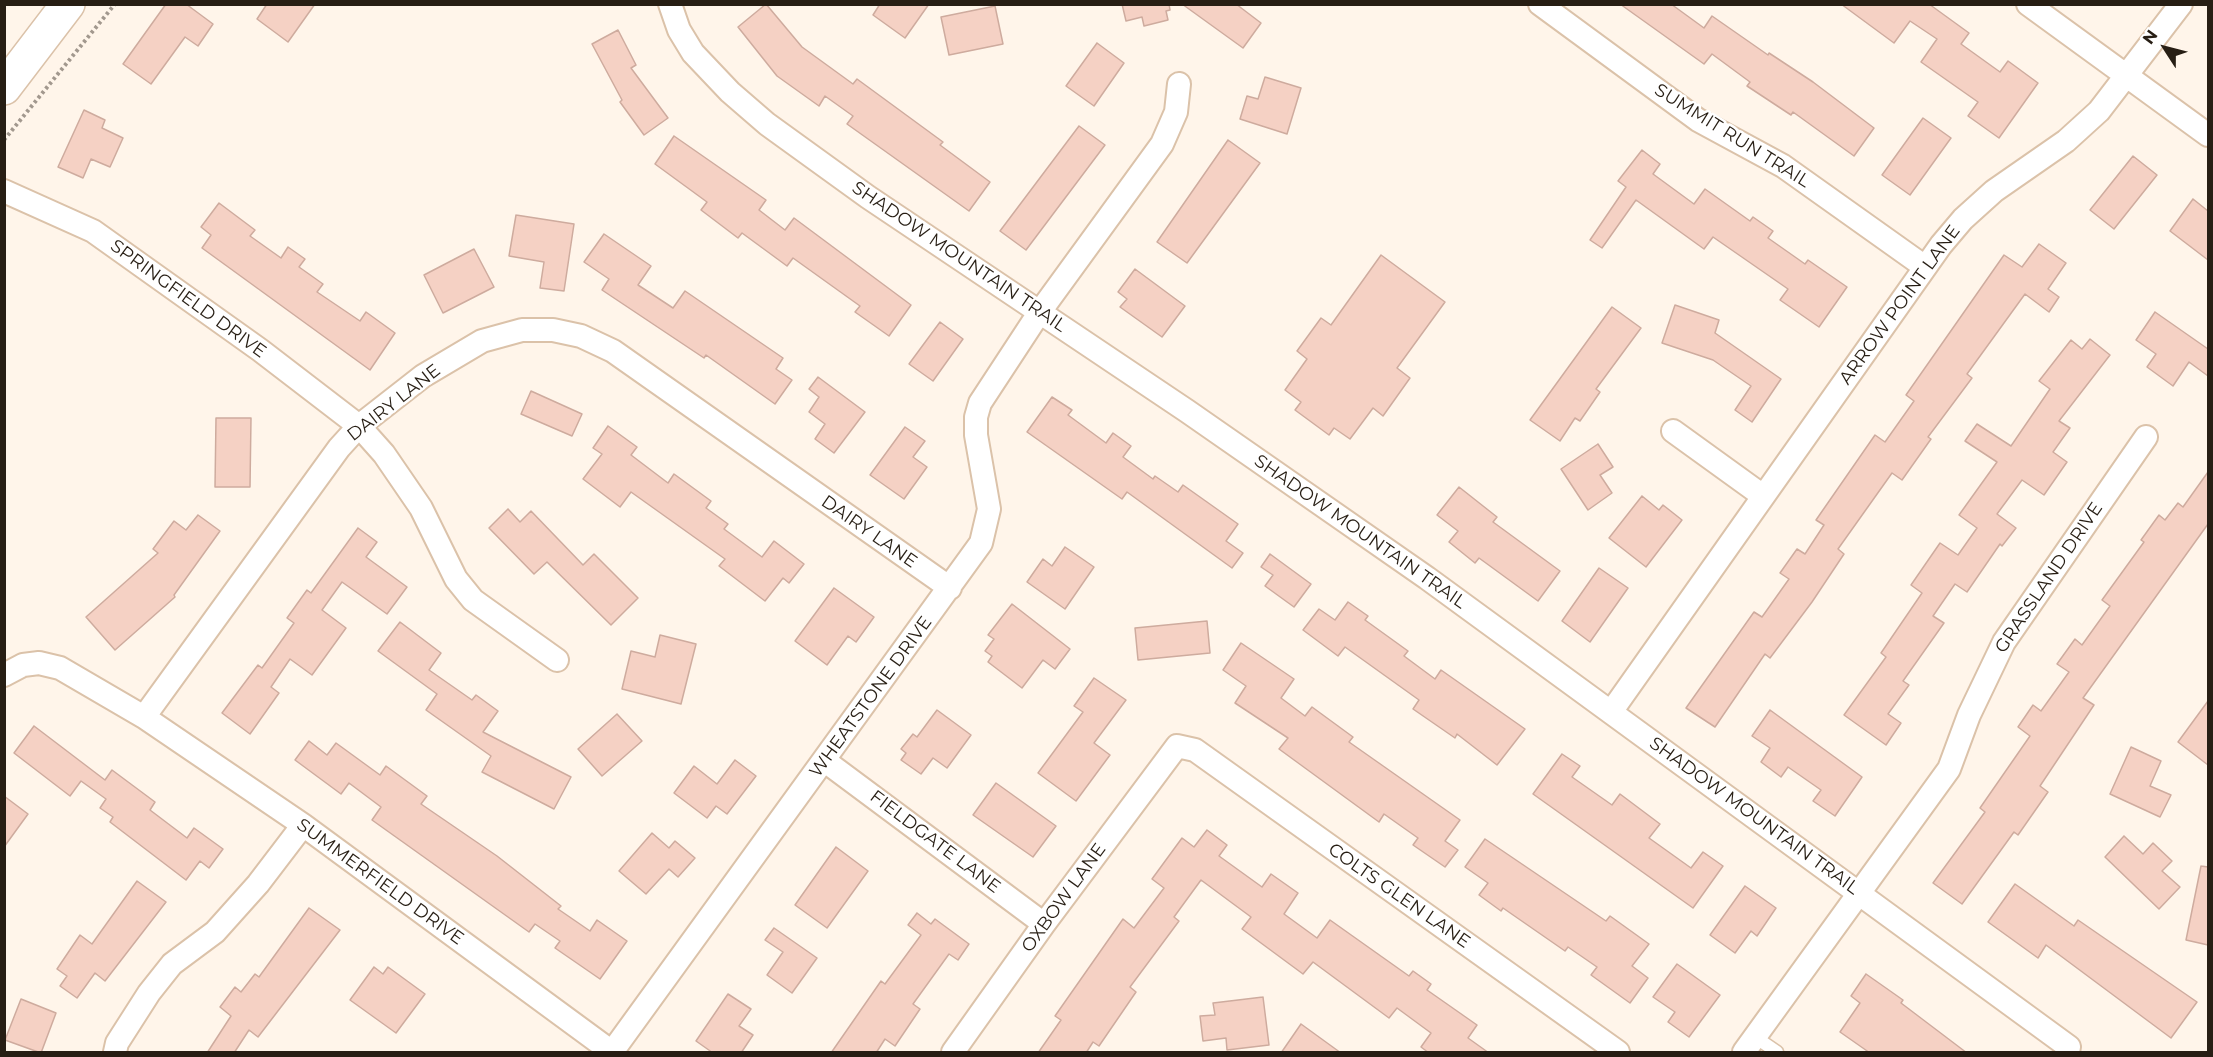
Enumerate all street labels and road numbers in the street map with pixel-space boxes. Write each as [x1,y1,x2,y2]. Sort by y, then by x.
street label: SUMMIT RUN TRAIL [1650,79,1814,193]
street label: SHADOW MOUNTAIN TRAIL [848,177,1070,337]
street label: ARROW POINT LANE [1835,221,1965,389]
street label: SPRINGFIELD DRIVE [106,235,270,363]
street label: DAIRY LANE [343,360,445,446]
street label: SHADOW MOUNTAIN TRAIL [1250,450,1470,614]
street label: DAIRY LANE [817,491,921,573]
street label: GRASSLAND DRIVE [1991,499,2107,657]
street label: WHEATSTONE DRIVE [805,612,937,782]
street label: SHADOW MOUNTAIN TRAIL [1645,733,1863,899]
street label: FIELDGATE LANE [865,786,1005,898]
street label: SUMMERFIELD DRIVE [292,814,468,950]
street label: OXBOW LANE [1017,839,1111,957]
street label: COLTS GLEN LANE [1324,839,1474,953]

